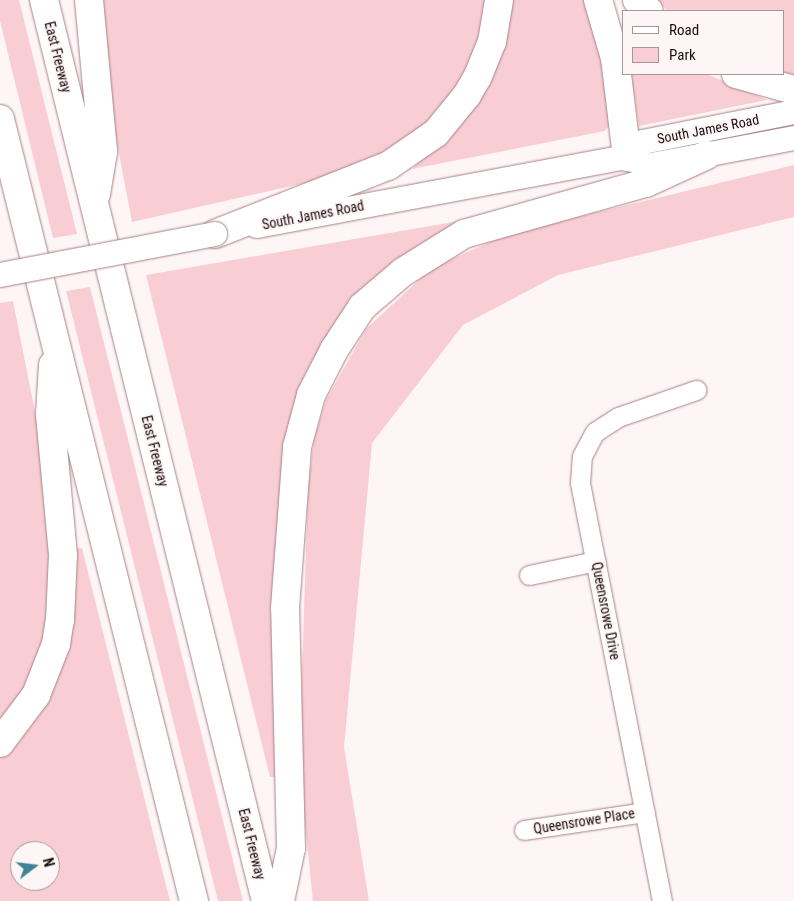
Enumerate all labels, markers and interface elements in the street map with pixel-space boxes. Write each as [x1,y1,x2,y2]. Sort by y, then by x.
legend [622,10,784,75]
street label: East Freeway [41,20,75,94]
text: Road [669,21,699,39]
text: Park [669,46,696,64]
street label: South James Road [656,111,760,147]
street label: South James Road [261,197,365,233]
street label: East Freeway [138,414,172,488]
street label: Queensrowe Drive [588,561,624,661]
street label: Queensrowe Place [532,805,636,837]
street label: East Freeway [235,807,269,881]
north arrow [10,841,60,891]
text: N [40,856,57,869]

